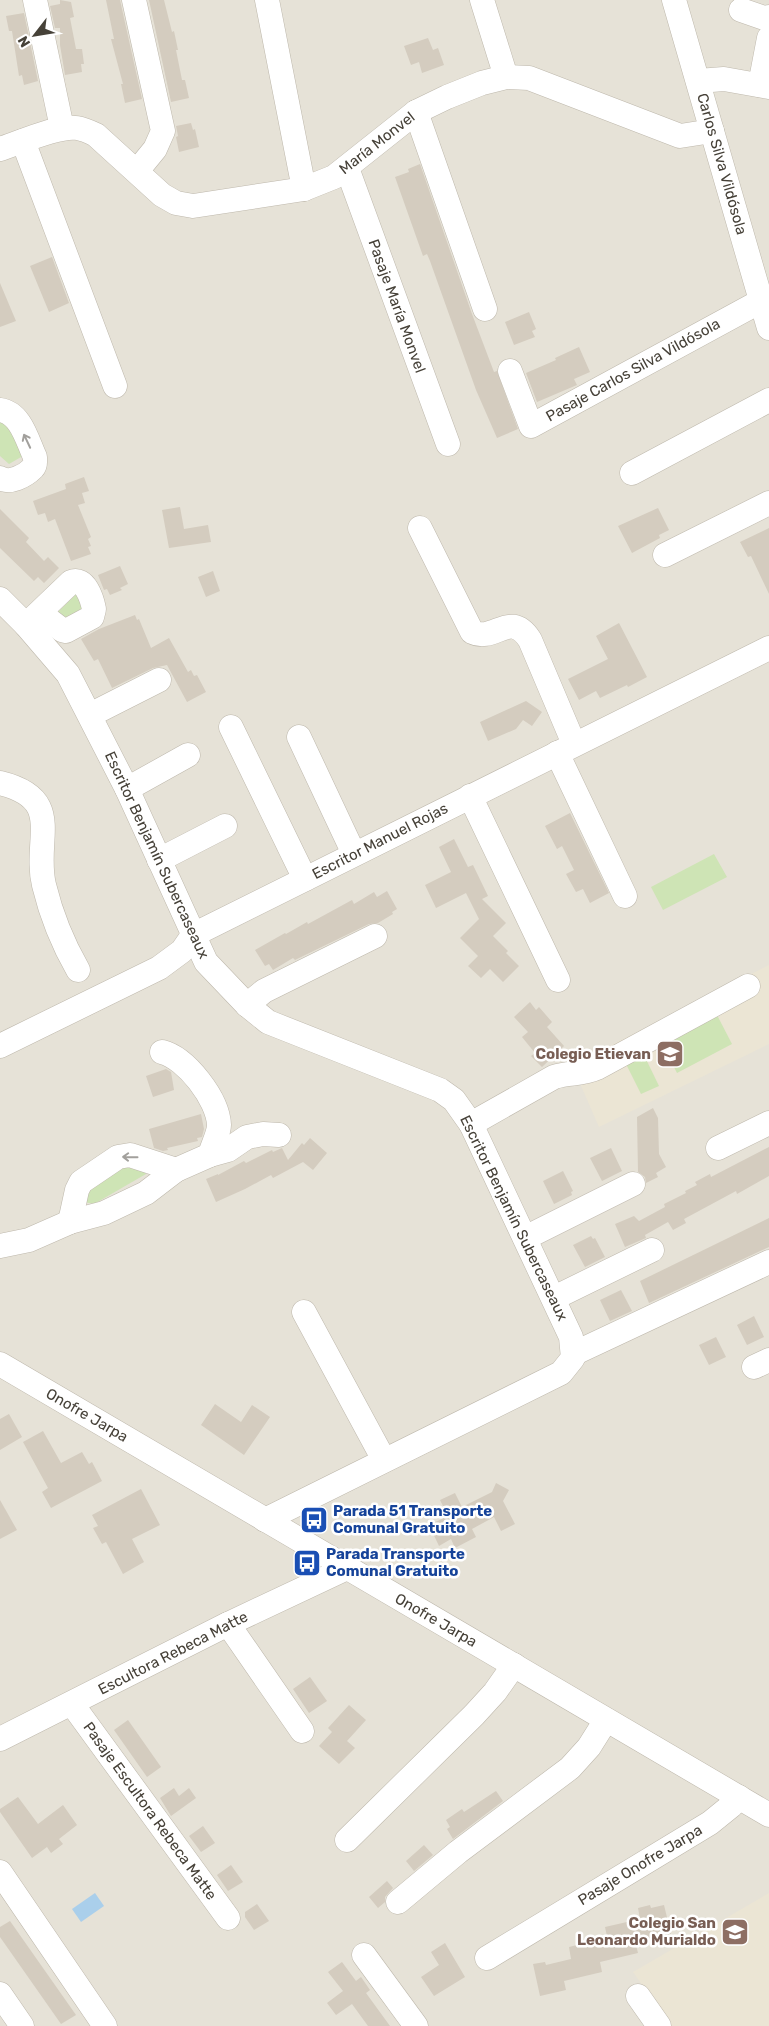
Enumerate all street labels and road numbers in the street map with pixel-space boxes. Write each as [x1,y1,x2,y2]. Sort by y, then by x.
street label: Carlos Silva Vildósola [693,91,751,237]
street label: María Monvel [336,108,418,178]
street label: Pasaje María Monvel [364,237,430,375]
street label: Pasaje Carlos Silva Vildósola [543,315,723,425]
street label: Escritor Benjamín Subercaseaux [101,749,213,961]
street label: Escritor Manuel Rojas [309,799,451,883]
street label: Escritor Benjamín Subercaseaux [456,1112,572,1324]
street label: Onofre Jarpa [43,1384,131,1446]
street label: Onofre Jarpa [392,1589,480,1651]
street label: Escultora Rebeca Matte [95,1607,251,1699]
street label: Pasaje Escultora Rebeca Matte [79,1719,221,1903]
street label: Pasaje Onofre Jarpa [575,1821,705,1909]

